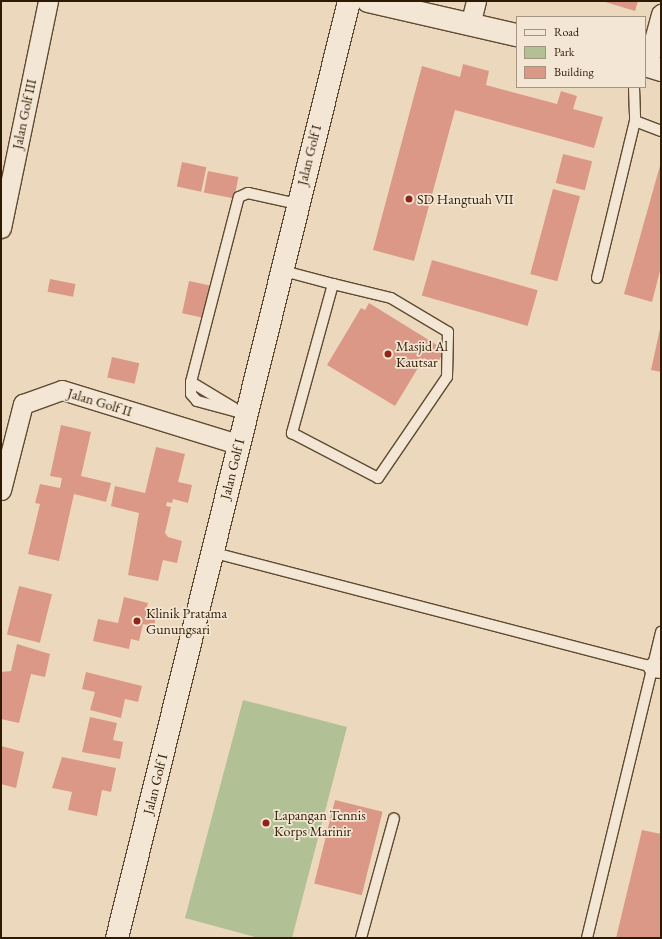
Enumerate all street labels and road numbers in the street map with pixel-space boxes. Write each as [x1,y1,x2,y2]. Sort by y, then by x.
street label: Jalan Golf III [8,77,40,151]
street label: Jalan Golf I [293,123,325,187]
street label: Jalan Golf II [66,384,134,420]
street label: Jalan Golf I [216,437,248,501]
street label: Jalan Golf I [139,752,171,816]

